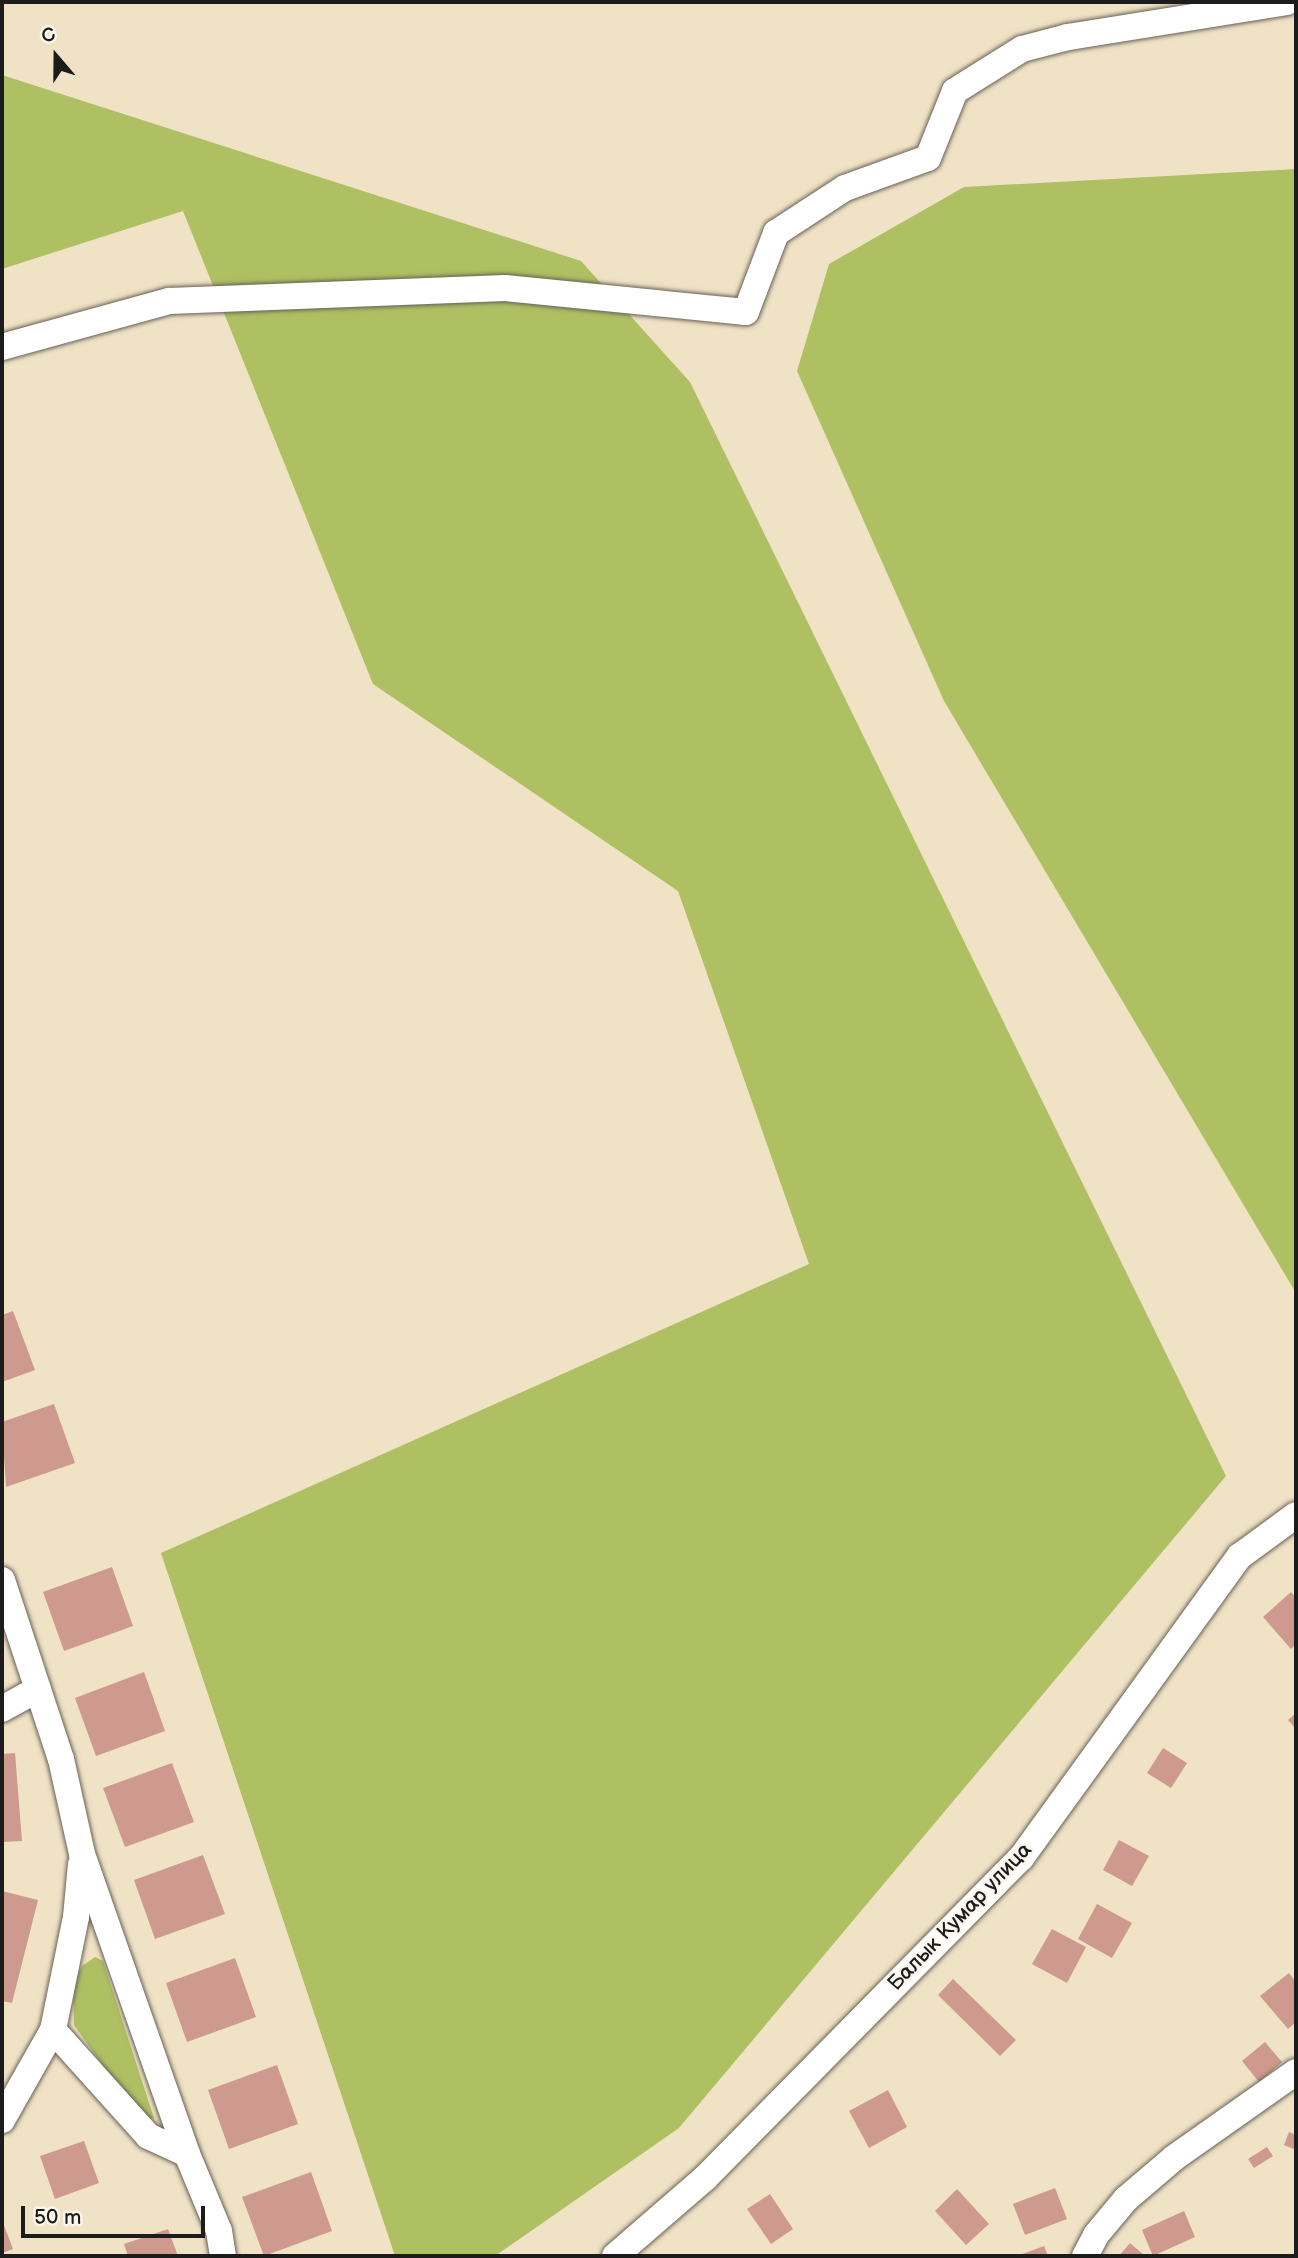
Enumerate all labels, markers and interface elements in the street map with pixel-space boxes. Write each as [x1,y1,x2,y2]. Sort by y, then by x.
north arrow [21,21,91,91]
text: С [39,23,59,49]
street label: Балык Кумар улица [883,1838,1037,1996]
scale bar [24,2192,208,2236]
text: 50 m [34,2205,81,2230]

